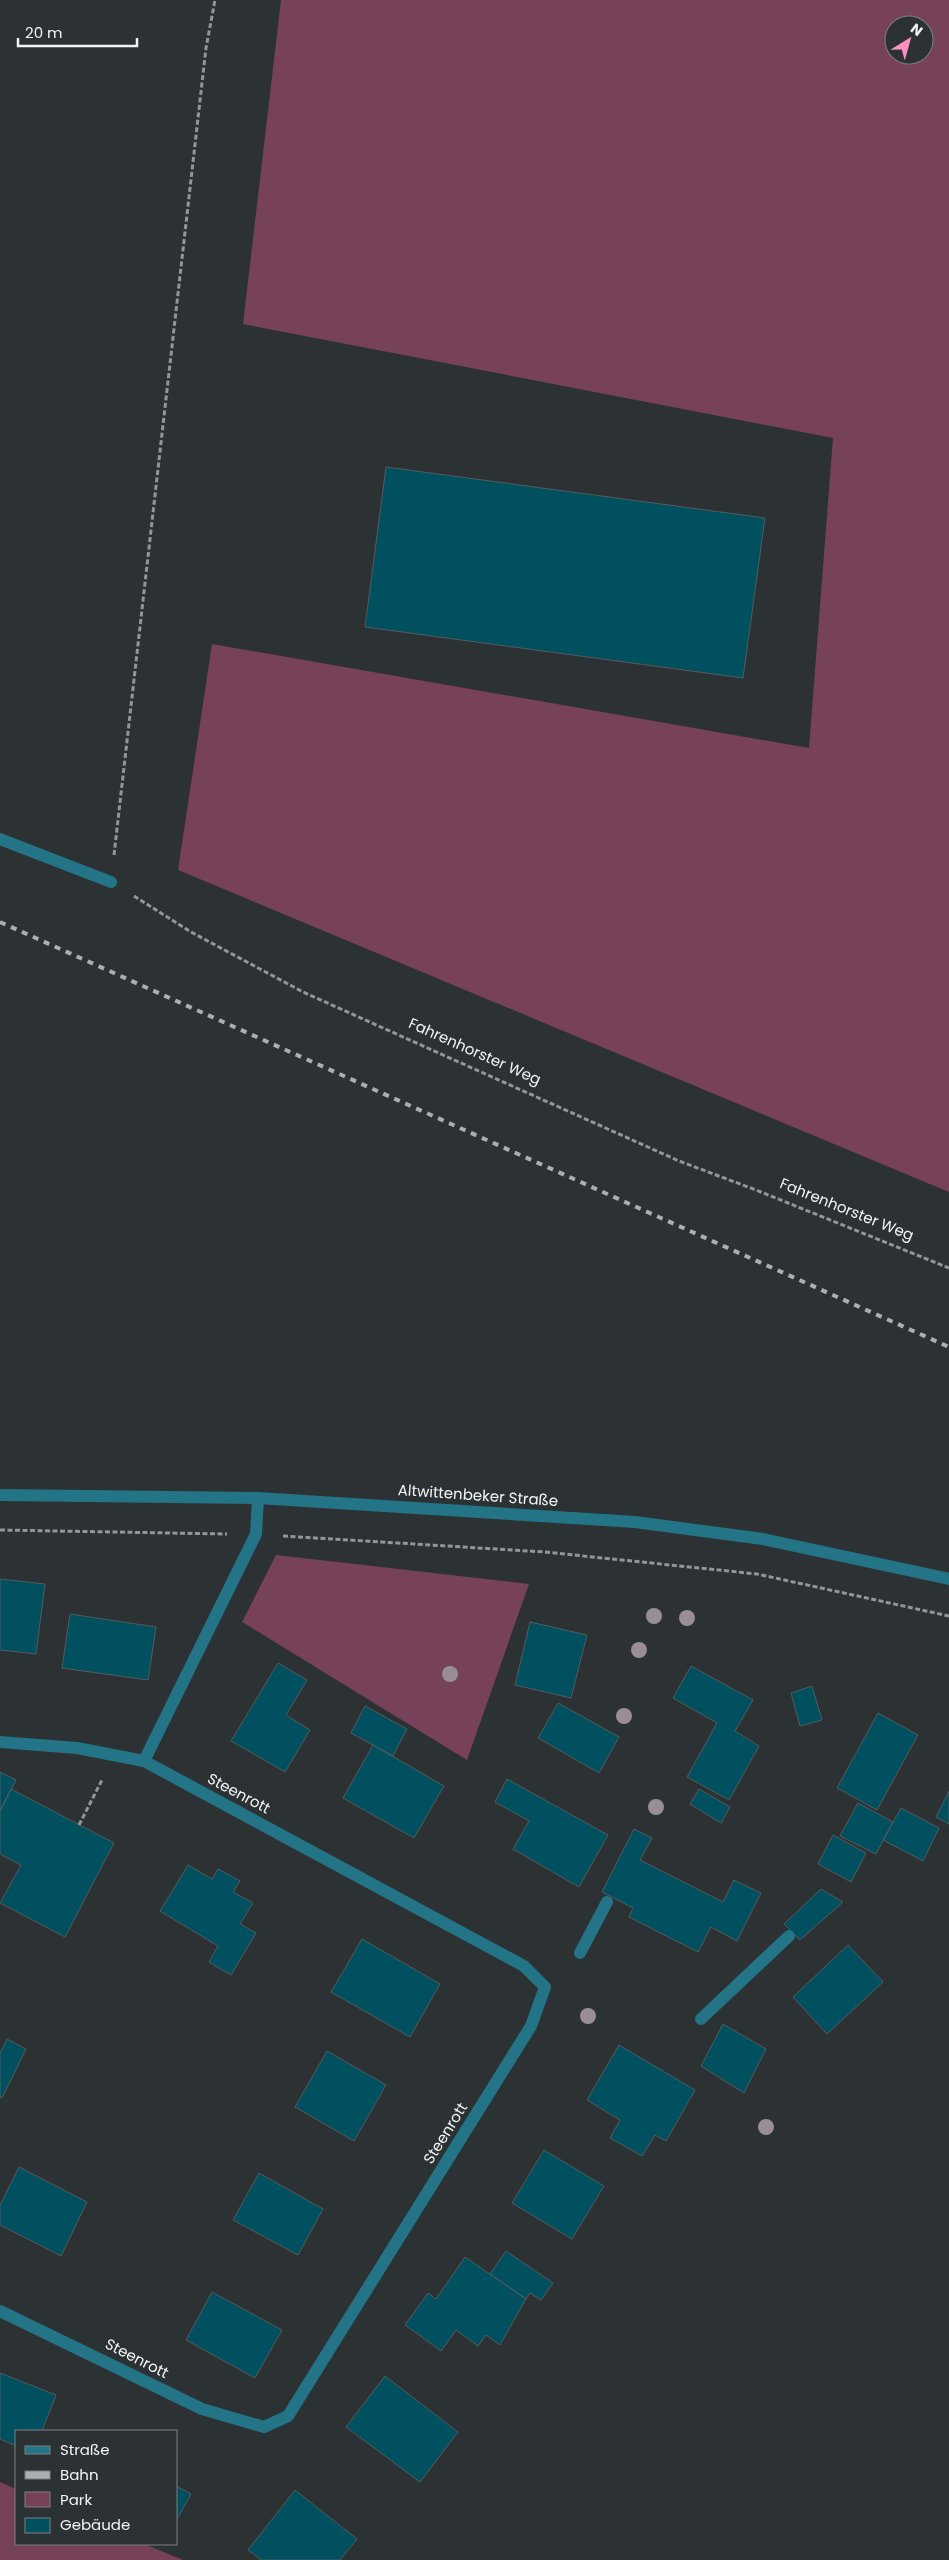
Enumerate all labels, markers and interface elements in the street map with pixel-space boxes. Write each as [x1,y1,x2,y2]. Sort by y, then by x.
scale bar [18,15,136,47]
north arrow [884,15,934,65]
text: N [907,18,927,41]
text: 20 m [25,22,63,43]
street label: Fahrenhorster Weg [405,1012,545,1090]
street label: Fahrenhorster Weg [777,1173,917,1245]
street label: Altwittenbeker Straße [397,1479,559,1511]
street label: Steenrott [204,1768,274,1818]
street label: Steenrott [418,2098,472,2168]
street label: Steenrott [102,2333,172,2383]
legend [15,2430,178,2545]
text: Straße [60,2439,110,2460]
text: Bahn [60,2464,99,2485]
text: Park [60,2489,92,2510]
text: Gebäude [60,2514,130,2535]

